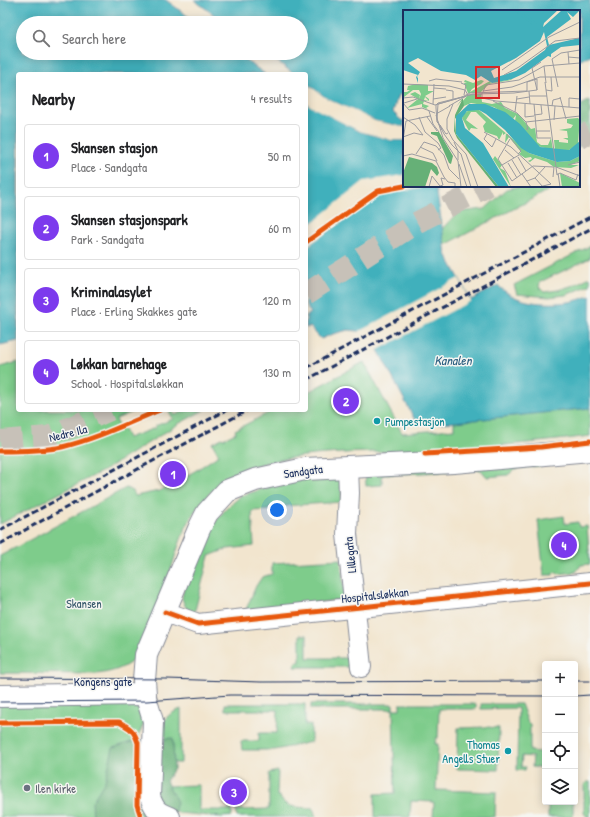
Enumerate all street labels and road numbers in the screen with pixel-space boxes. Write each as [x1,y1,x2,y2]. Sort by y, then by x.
street label: Nedre Ila [47,420,89,446]
street label: Sandgata [282,460,324,482]
street label: Lillegata [340,536,360,574]
street label: Hospitalsløkkan [340,583,410,607]
street label: Kongens gate [74,673,132,690]

